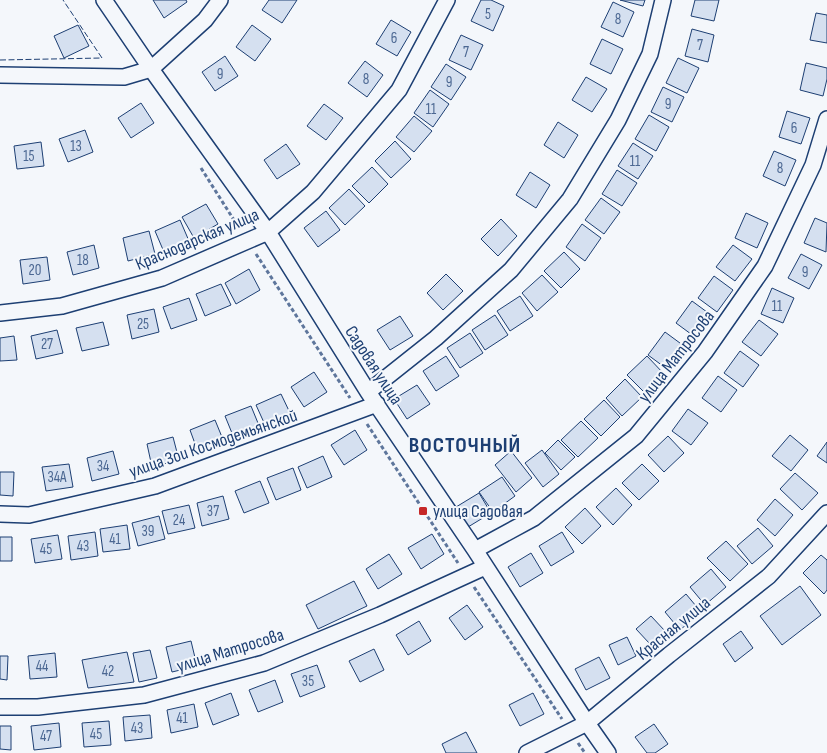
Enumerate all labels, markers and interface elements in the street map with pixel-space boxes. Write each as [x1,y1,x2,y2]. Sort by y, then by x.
house number: 5 [485,5,491,24]
house number: 8 [615,10,621,29]
house number: 6 [391,29,397,48]
house number: 7 [697,36,703,55]
house number: 7 [463,43,469,62]
house number: 9 [217,65,223,84]
house number: 8 [363,70,369,89]
house number: 9 [446,73,452,92]
house number: 9 [665,95,671,114]
house number: 11 [426,100,437,119]
house number: 6 [791,119,797,138]
house number: 13 [70,137,82,156]
house number: 15 [23,147,35,166]
house number: 11 [630,152,641,171]
house number: 8 [777,159,783,178]
street label: Краснодарская улица [132,204,262,275]
house number: 18 [77,251,89,270]
house number: 20 [29,261,41,280]
house number: 9 [802,263,808,282]
house number: 11 [772,297,783,316]
street label: улица Матросова [634,306,719,407]
house number: 25 [137,315,149,334]
street label: Садовая улица [340,322,407,409]
house number: 27 [41,335,53,354]
street label: улица Зои Космодемьянской [126,405,300,482]
district label: ВОСТОЧНЫЙ [409,432,521,459]
house number: 34 [97,457,109,476]
house number: 34А [47,468,67,487]
place label: улица Садовая [433,501,523,522]
house number: 37 [207,502,219,521]
marker: улица Садовая [417,505,429,517]
house number: 24 [173,511,185,530]
house number: 39 [142,522,154,541]
house number: 41 [109,530,122,549]
house number: 43 [77,537,89,556]
house number: 45 [40,540,52,559]
street label: Красная улица [632,592,715,665]
street label: улица Матросова [174,624,286,677]
house number: 44 [36,657,48,676]
house number: 42 [102,662,114,681]
house number: 35 [302,672,314,691]
house number: 41 [176,709,189,728]
house number: 43 [131,719,143,738]
house number: 45 [90,725,102,744]
house number: 47 [40,727,52,746]

